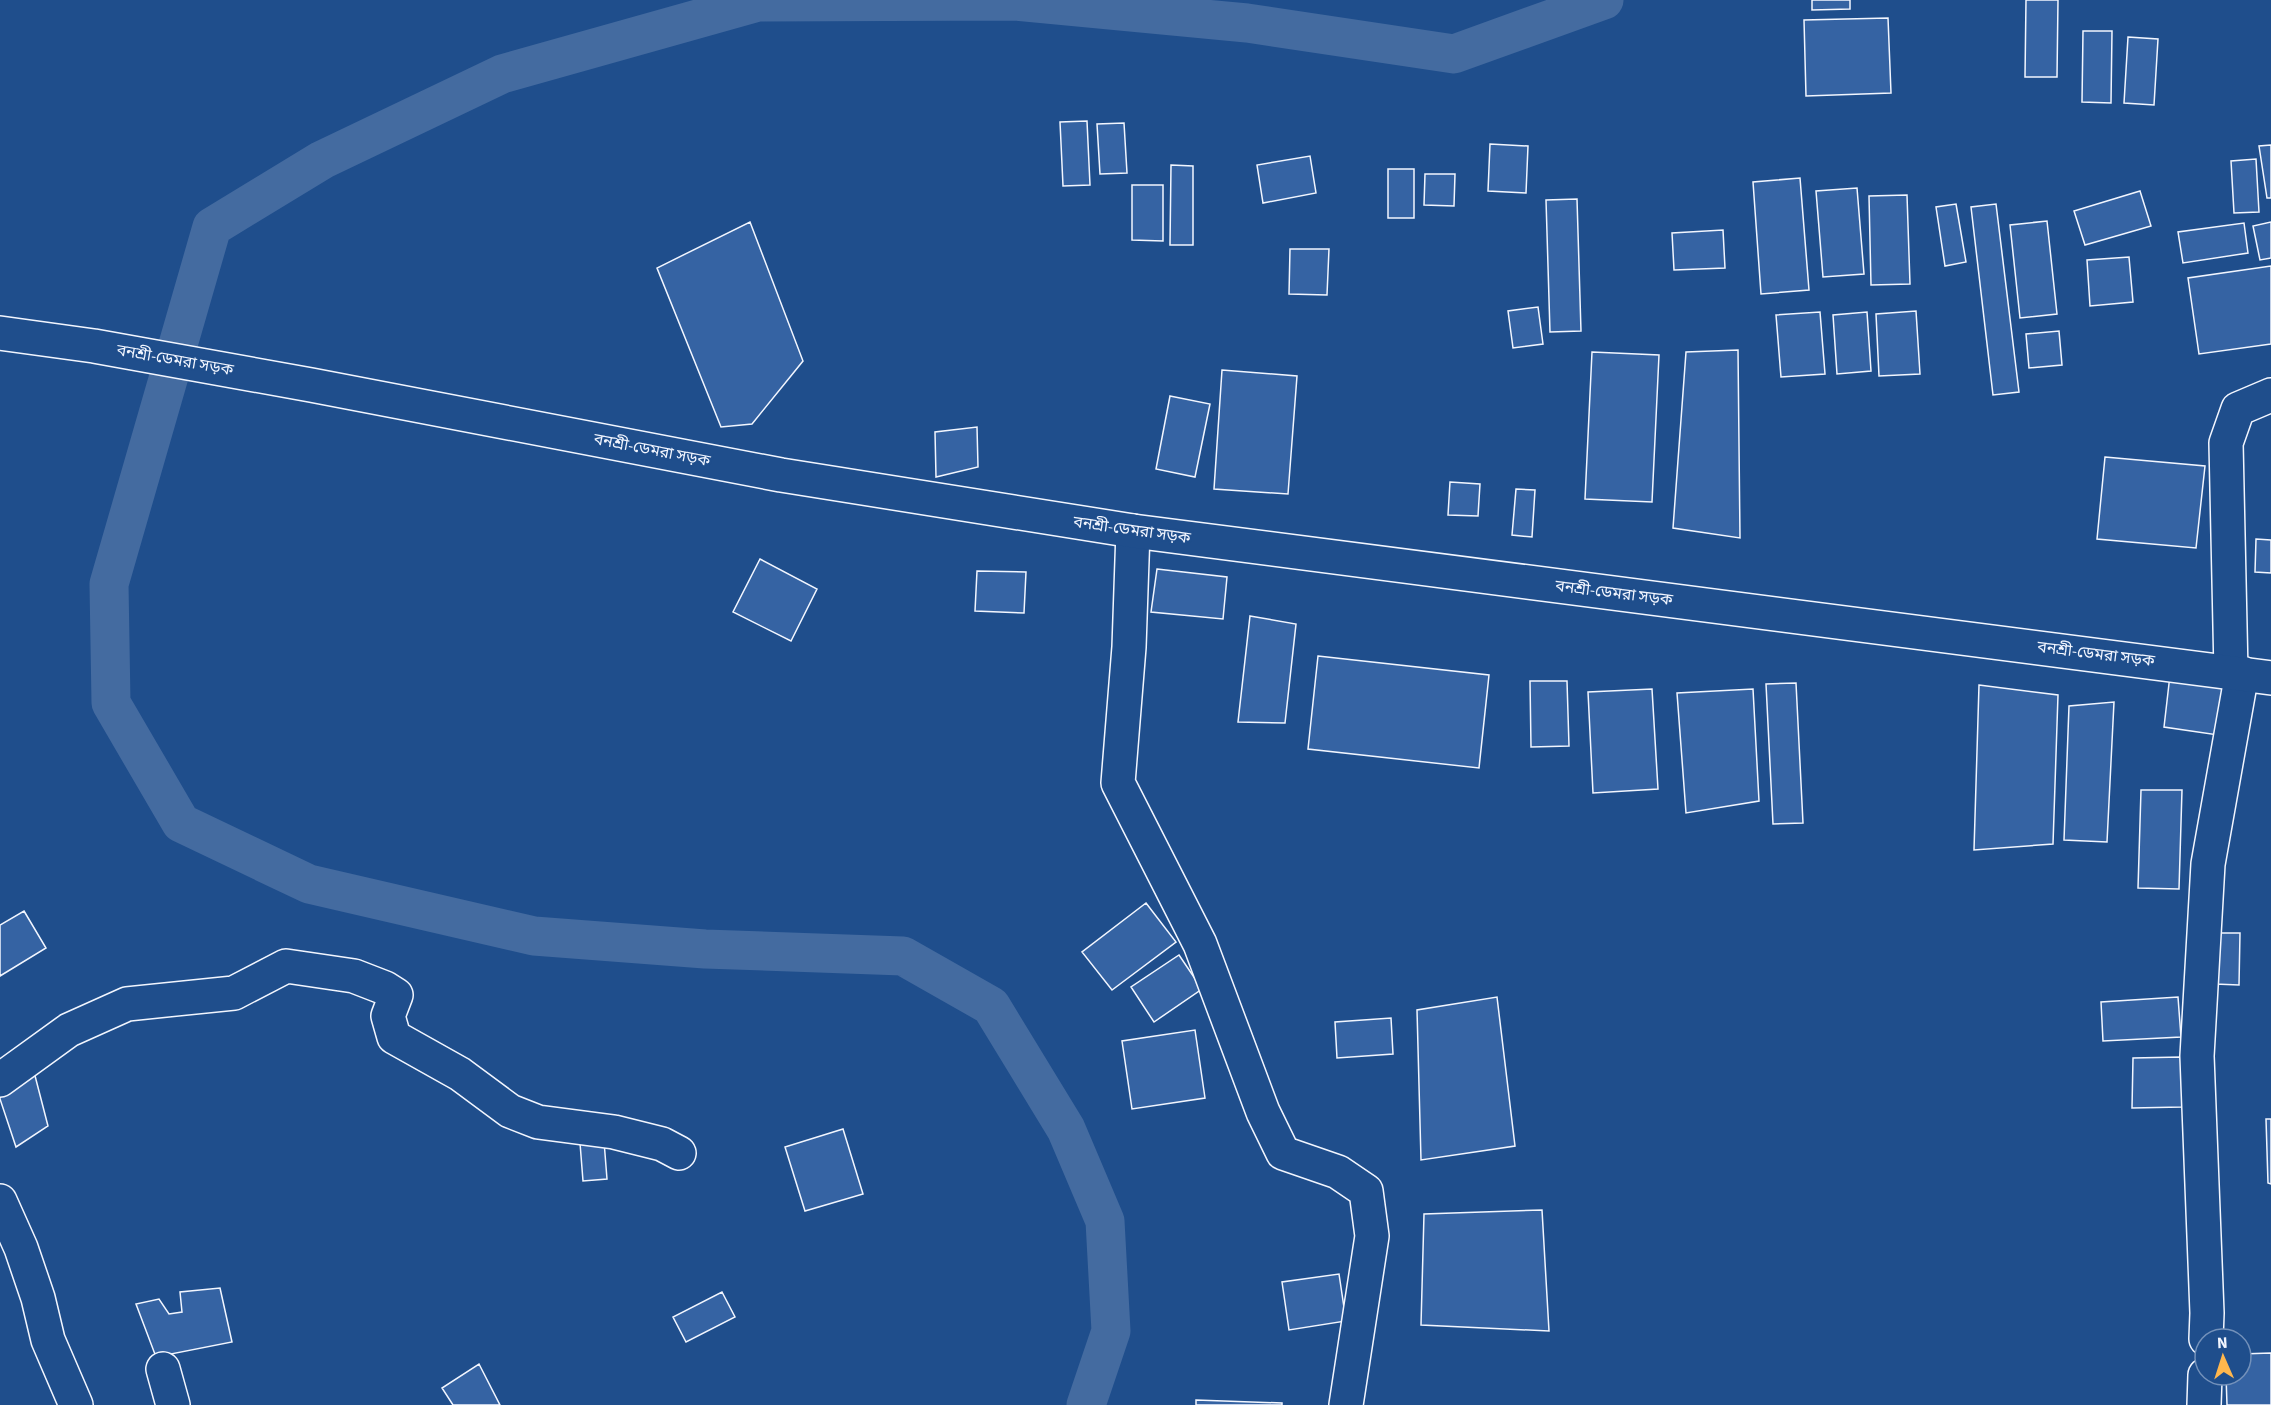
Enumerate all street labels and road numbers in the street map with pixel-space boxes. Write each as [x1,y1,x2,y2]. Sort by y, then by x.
street label: বনশ্রী-ডেমরা সড়ক [114,339,236,381]
street label: বনশ্রী-ডেমরা সড়ক [591,428,713,472]
street label: বনশ্রী-ডেমরা সড়ক [1071,511,1193,549]
street label: বনশ্রী-ডেমরা সড়ক [1553,575,1675,611]
street label: বনশ্রী-ডেমরা সড়ক [2035,636,2157,672]

